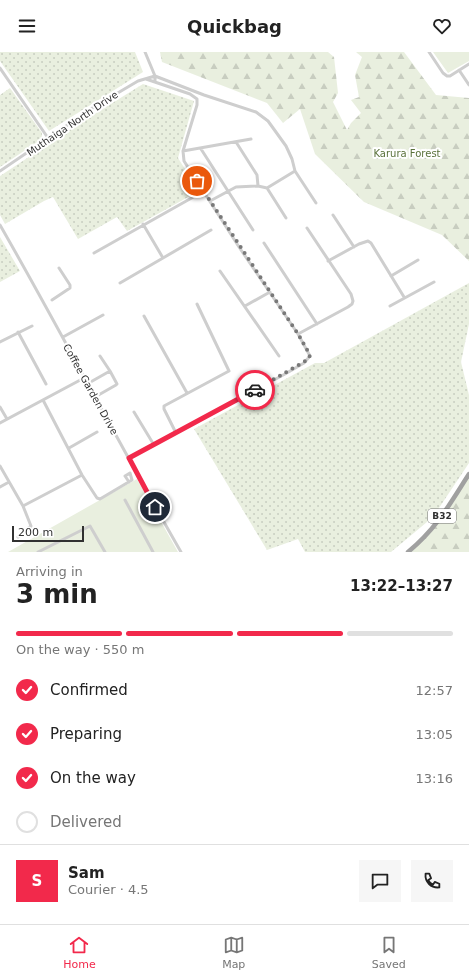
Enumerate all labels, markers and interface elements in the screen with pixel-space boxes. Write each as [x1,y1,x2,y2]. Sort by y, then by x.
icon: menu [16,15,38,37]
icon: heart [431,15,453,37]
text: Quickbag [187,16,282,37]
street label: Muthaiga North Drive [25,89,120,158]
park label: Karura Forest [373,148,441,159]
pin [180,164,214,198]
icon: bag [186,170,208,192]
street label: Coffee Garden Drive [61,342,120,437]
courier [235,370,275,410]
icon: car [244,379,266,401]
pin [138,490,172,524]
icon: home [144,496,166,518]
road number: B32 [428,509,456,523]
scale bar [12,524,84,543]
text: 200 m [18,526,53,539]
text: Arriving in [16,564,83,579]
text: 13:22–13:27 [350,577,453,595]
text: 3 min [16,579,98,609]
text: On the way · 550 m [16,642,144,657]
icon: check [16,679,38,701]
text: Confirmed [50,681,128,699]
text: 12:57 [416,683,453,698]
icon: check [16,723,38,745]
text: Preparing [50,725,122,743]
text: 13:05 [416,727,453,742]
icon: check [16,767,38,789]
text: On the way [50,769,136,787]
text: 13:16 [416,771,453,786]
text: Delivered [50,813,122,831]
button: chat [359,860,401,902]
button: phone [411,860,453,902]
text: Sam [68,864,105,882]
text: S [32,872,42,890]
text: Courier · 4.5 [68,882,149,897]
tab: Home [63,934,96,971]
tab: Map [222,934,245,971]
tab: Saved [372,934,406,971]

